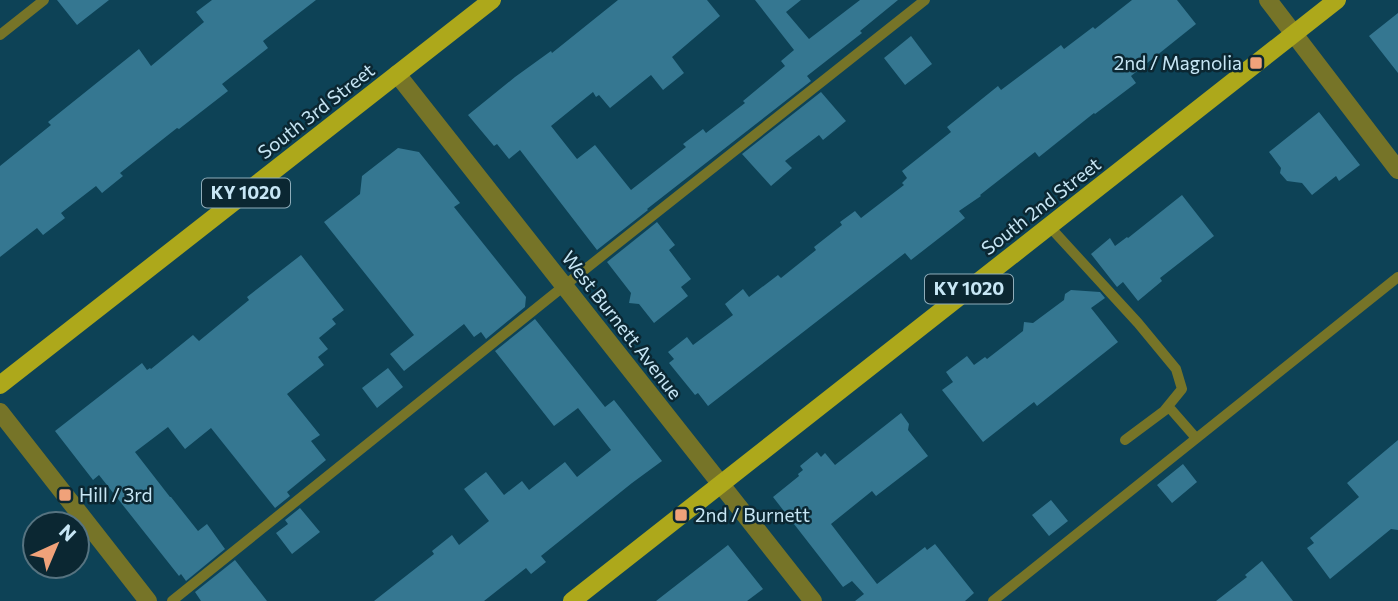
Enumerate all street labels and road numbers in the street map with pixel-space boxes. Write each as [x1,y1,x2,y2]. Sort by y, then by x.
street label: South 3rd Street [253,58,379,163]
street label: South 2nd Street [976,152,1105,259]
road number: KY 1020 [202,178,290,208]
street label: West Burnett Avenue [557,246,687,403]
road number: KY 1020 [925,274,1013,304]

